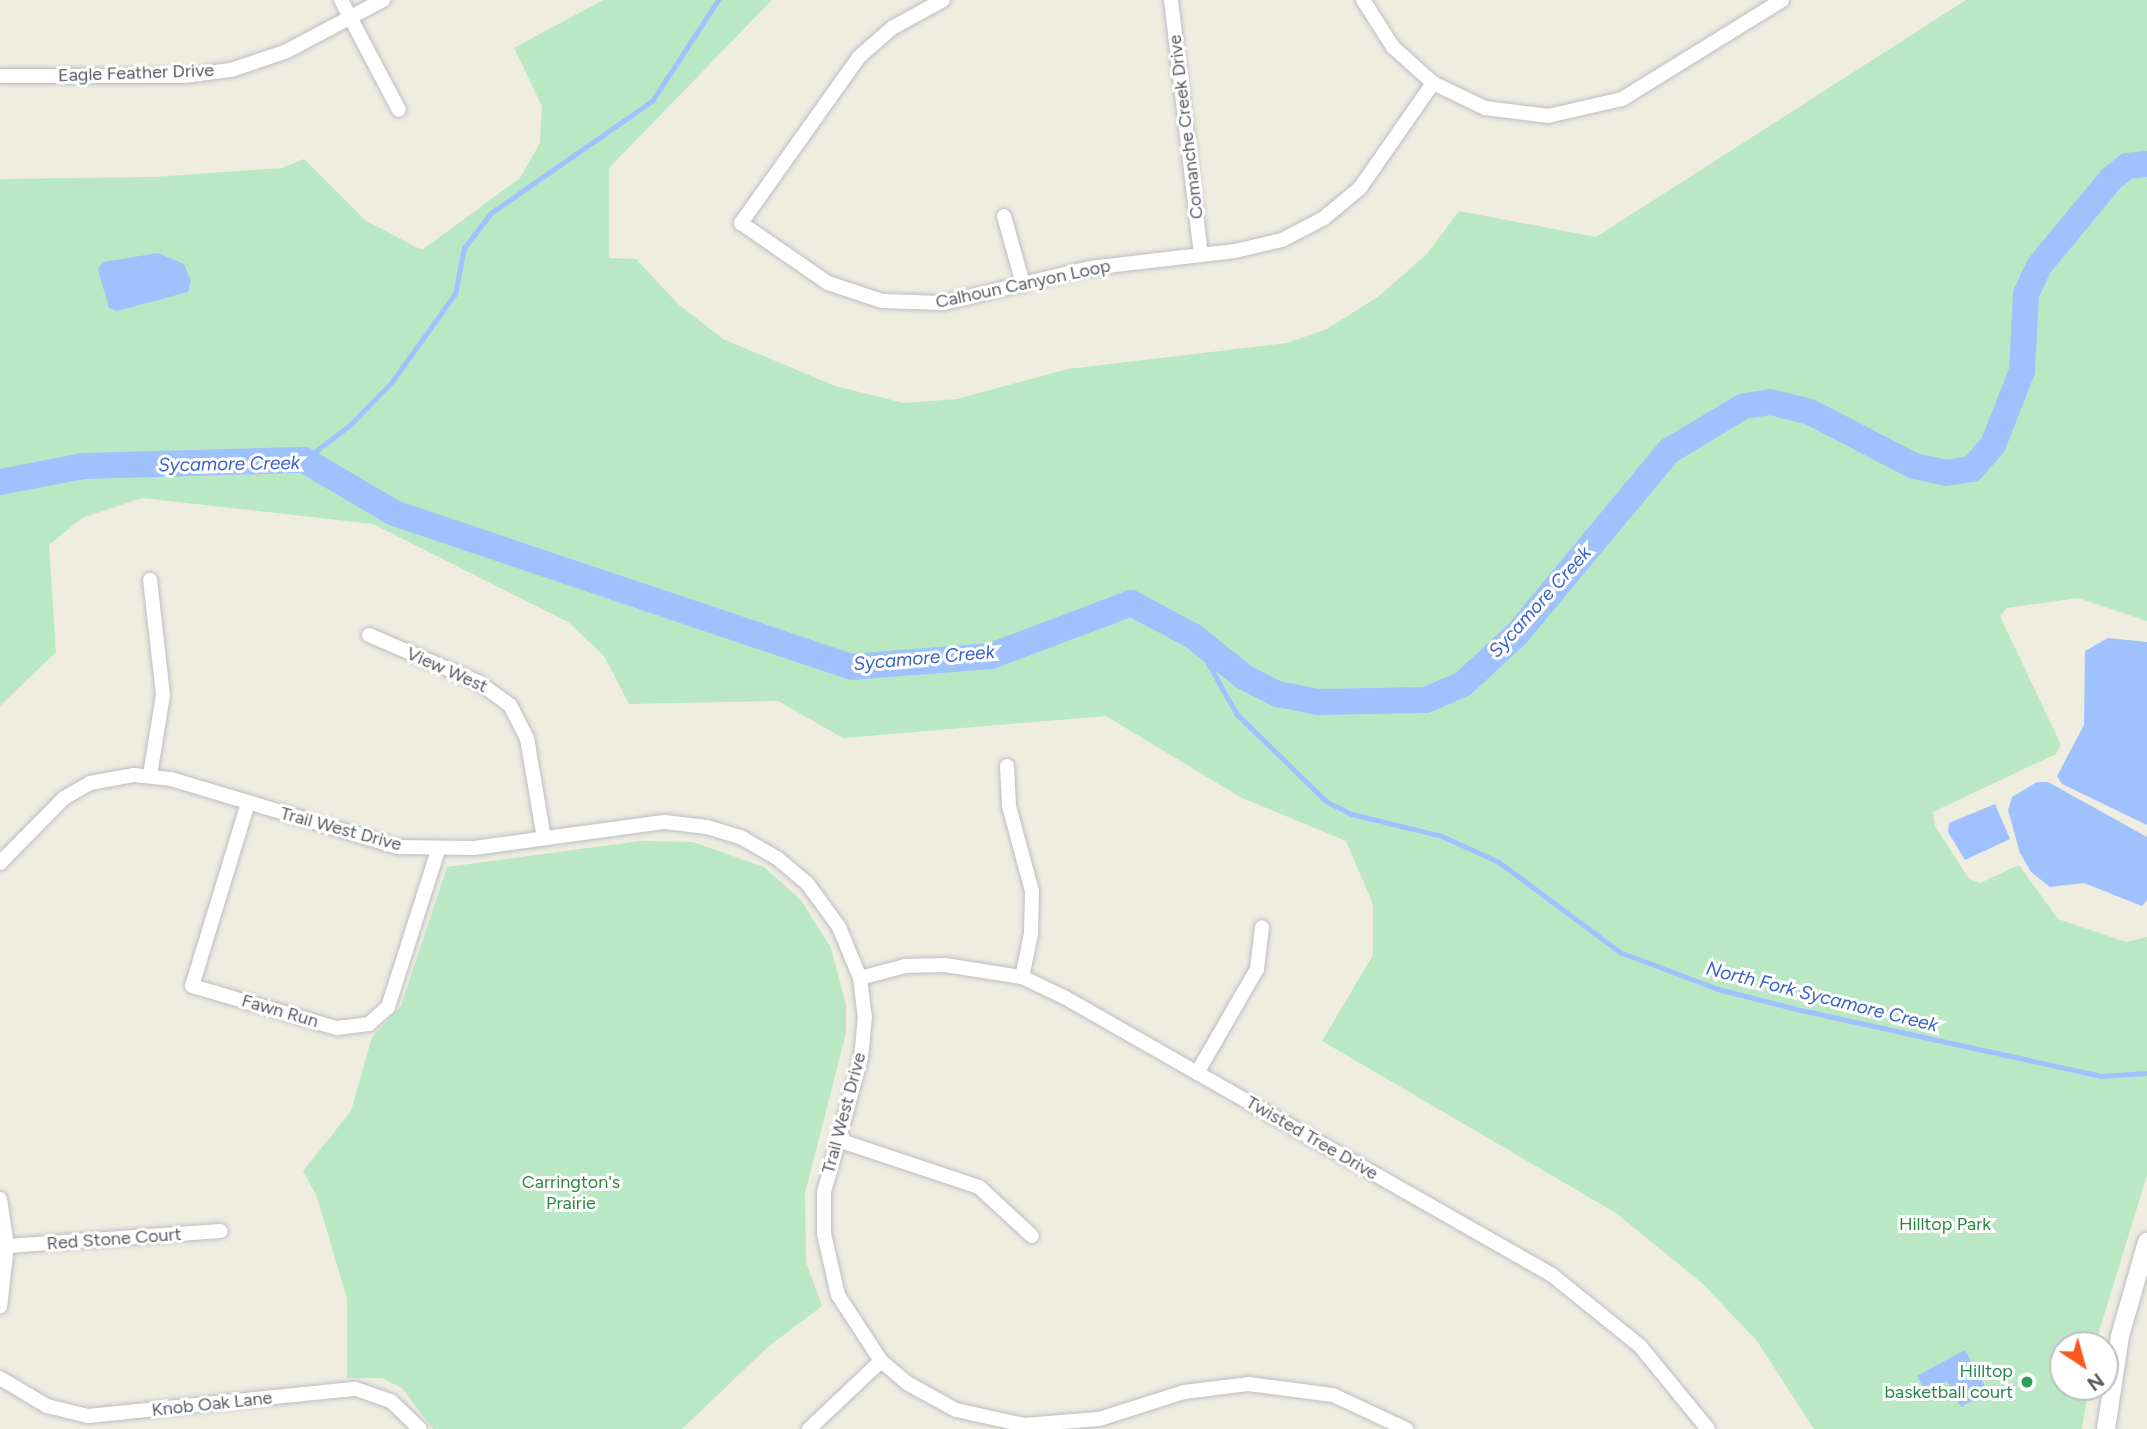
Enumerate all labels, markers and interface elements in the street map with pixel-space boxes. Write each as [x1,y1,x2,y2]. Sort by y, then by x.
street label: Comanche Creek Drive [1164,34,1208,220]
street label: Eagle Feather Drive [58,59,214,87]
street label: Calhoun Canyon Loop [934,255,1112,313]
water label: Sycamore Creek [158,451,300,477]
water label: Sycamore Creek [1484,542,1596,662]
water label: Sycamore Creek [852,640,996,676]
street label: View West [403,643,491,697]
street label: Trail West Drive [278,802,404,856]
water label: North Fork Sycamore Creek [1704,957,1940,1037]
street label: Fawn Run [239,990,321,1032]
street label: Trail West Drive [817,1050,871,1176]
street label: Twisted Tree Drive [1242,1091,1382,1185]
park label: Carrington's Prairie [522,1172,620,1214]
park label: Hilltop Park [1899,1213,1991,1235]
street label: Red Stone Court [46,1224,182,1254]
north arrow [2049,1331,2119,1401]
place label: Hilltop basketball court [1885,1361,2013,1404]
text: N [2083,1368,2108,1395]
marker: Hilltop basketball court [2019,1374,2035,1390]
street label: Knob Oak Lane [151,1387,273,1421]

